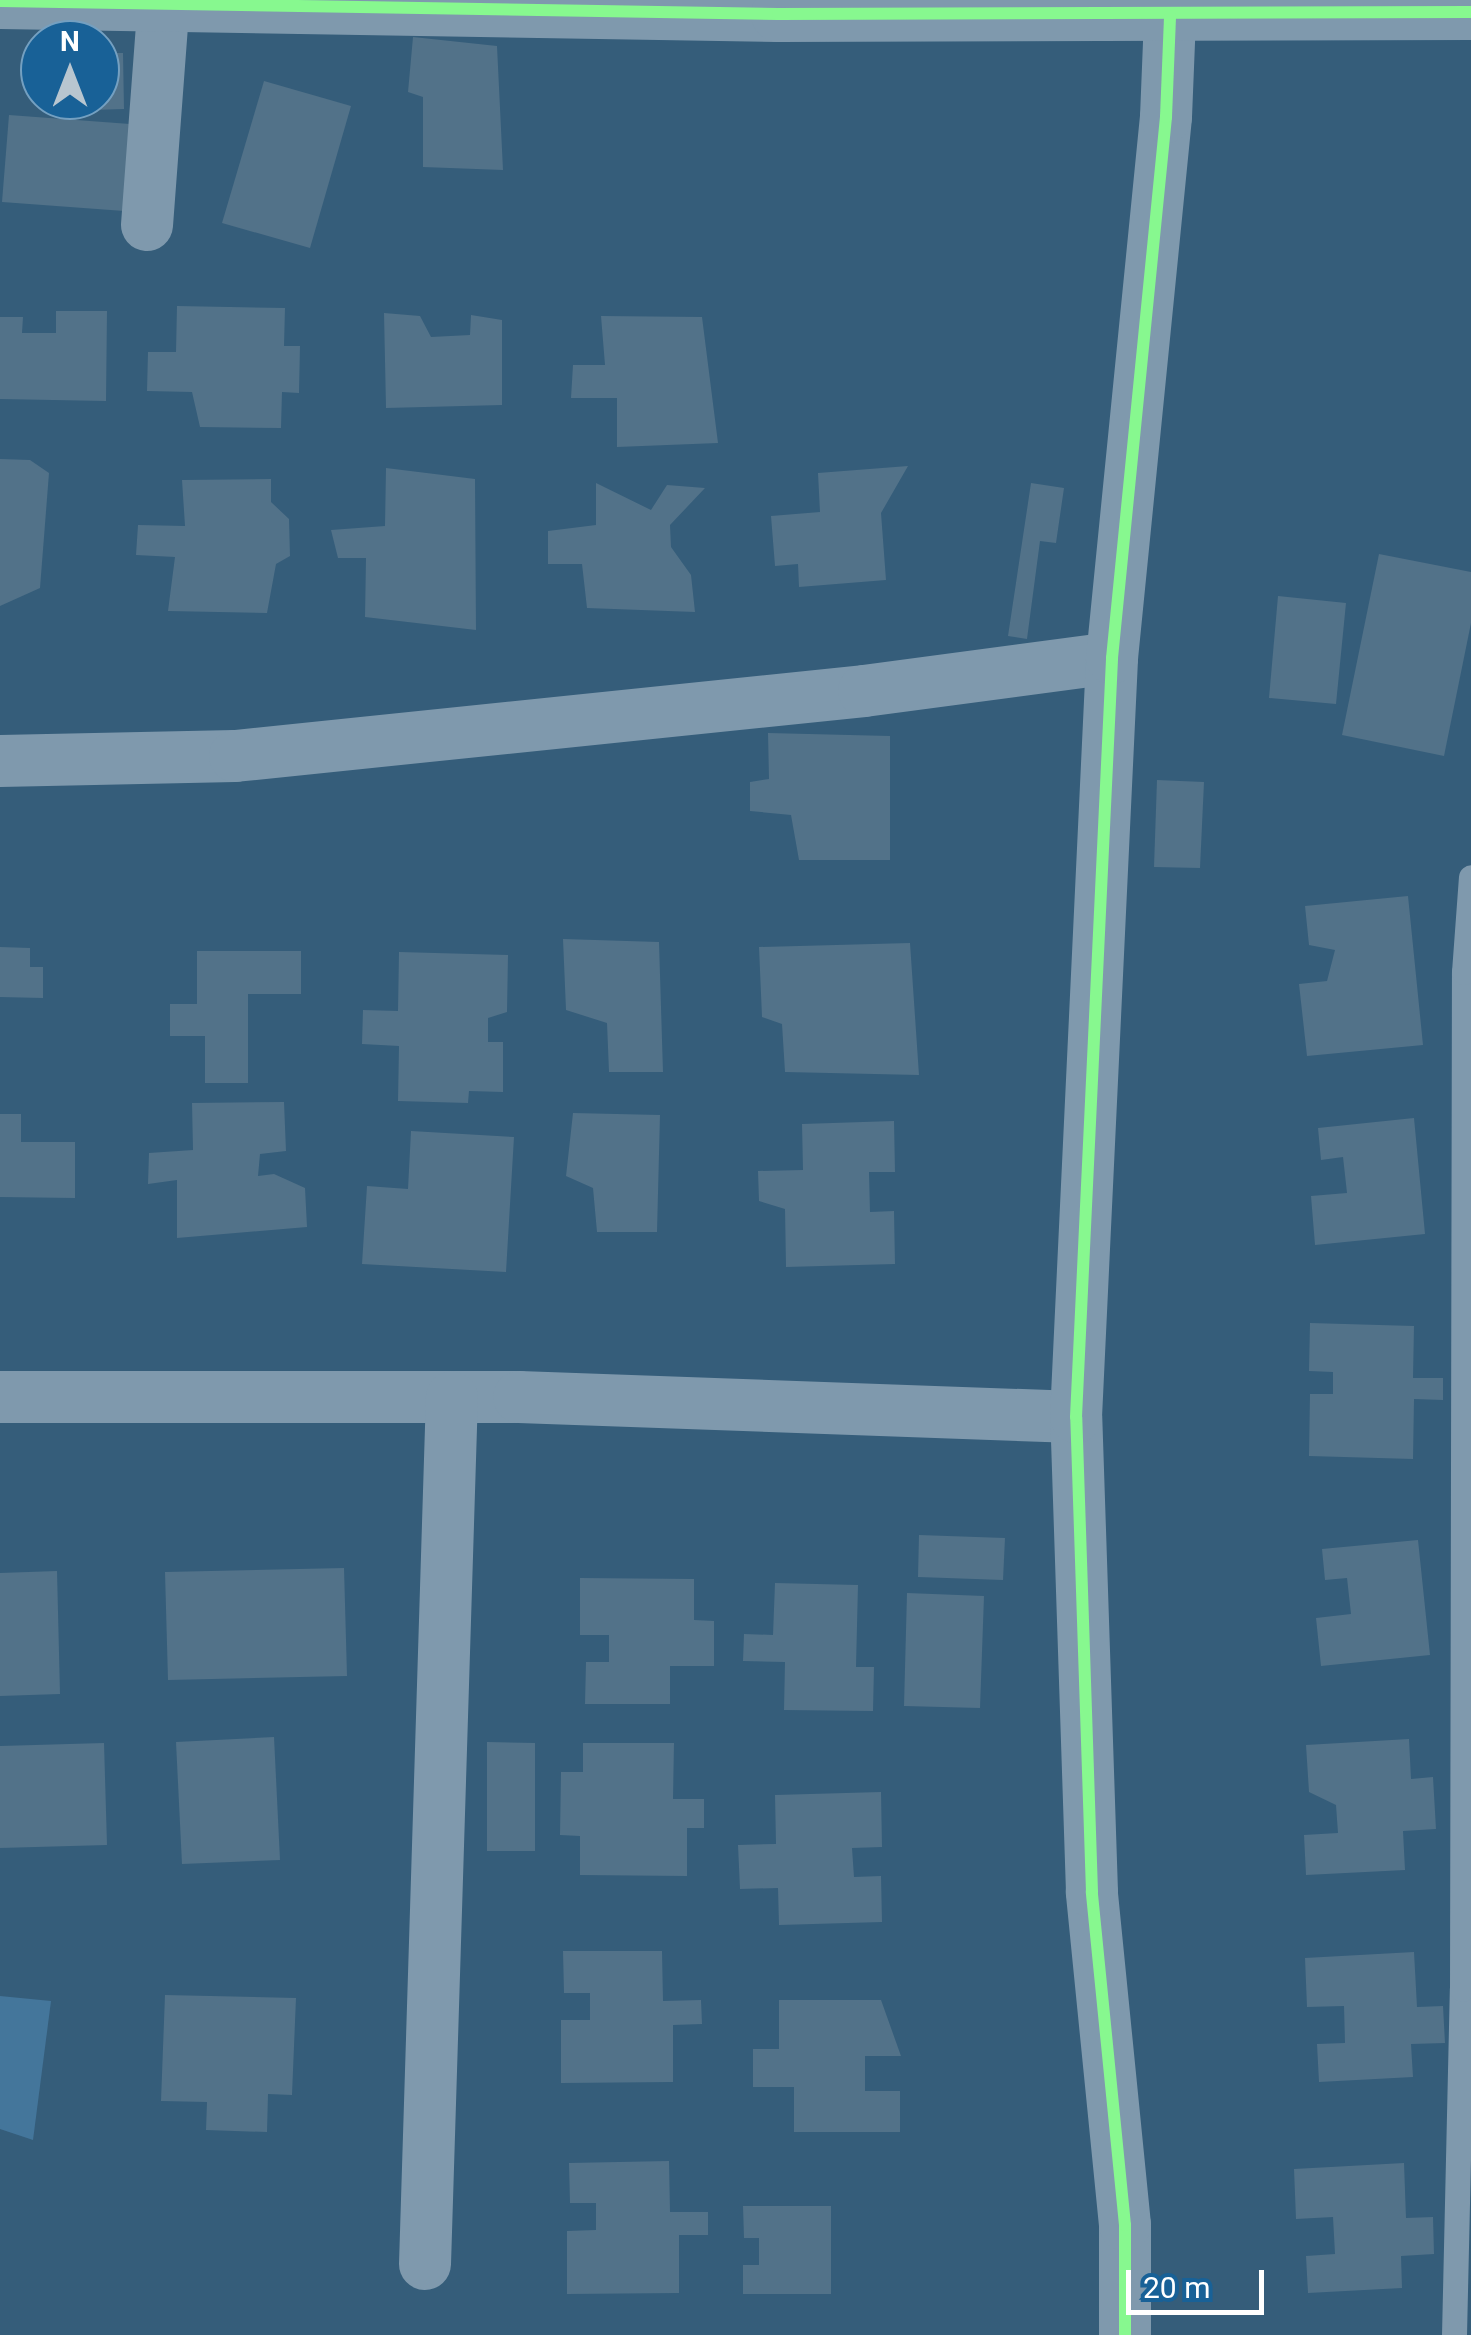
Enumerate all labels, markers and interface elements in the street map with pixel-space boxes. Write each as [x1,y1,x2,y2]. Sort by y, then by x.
north arrow [20,20,120,120]
text: N [60,25,80,58]
scale bar [1131,2250,1268,2312]
text: 20 m [1143,2270,1210,2305]

